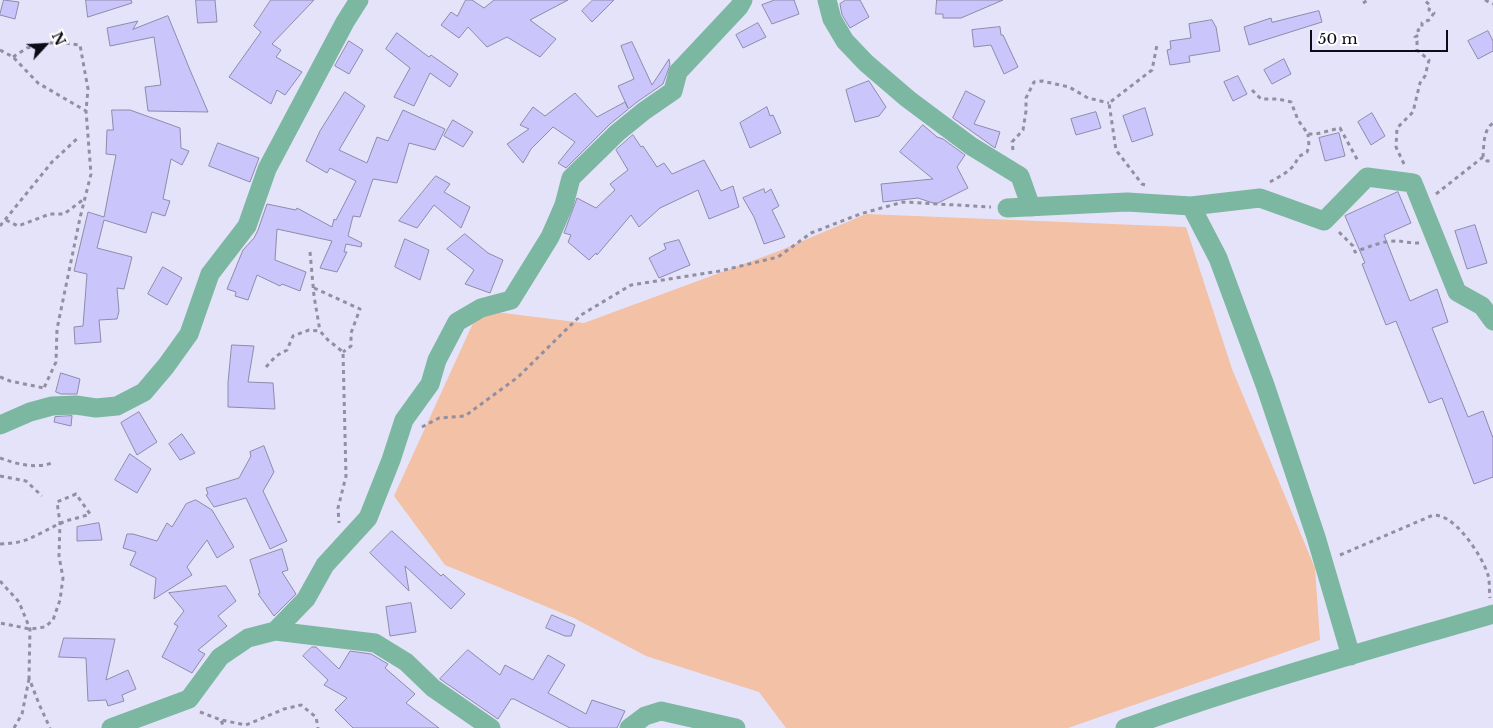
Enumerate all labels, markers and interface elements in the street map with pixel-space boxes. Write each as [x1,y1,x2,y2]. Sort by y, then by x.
north arrow [20,20,70,70]
scale bar [1313,20,1450,52]
text: N [48,29,70,48]
text: 50 m [1318,29,1358,48]

